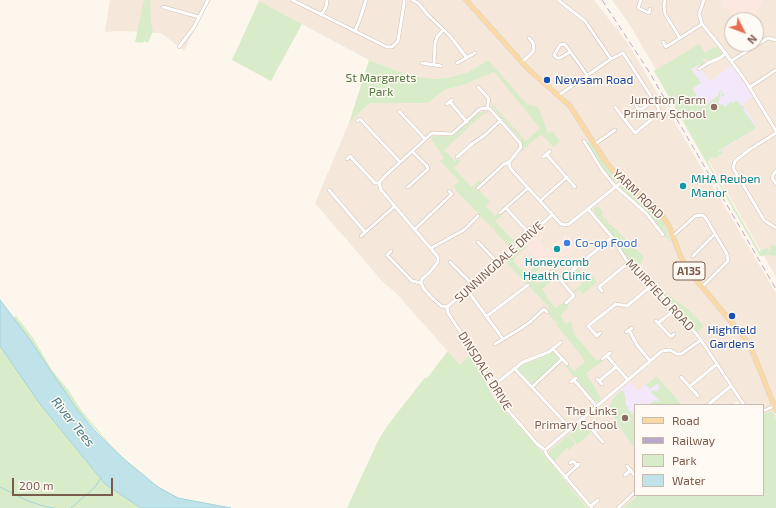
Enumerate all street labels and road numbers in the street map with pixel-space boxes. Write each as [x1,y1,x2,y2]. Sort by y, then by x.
street label: YARM ROAD [610,166,666,222]
street label: SUNNINGDALE DRIVE [452,218,546,306]
street label: MUIRFIELD ROAD [623,256,697,334]
road number: A135 [673,262,705,280]
street label: DINSDALE DRIVE [455,329,515,413]

